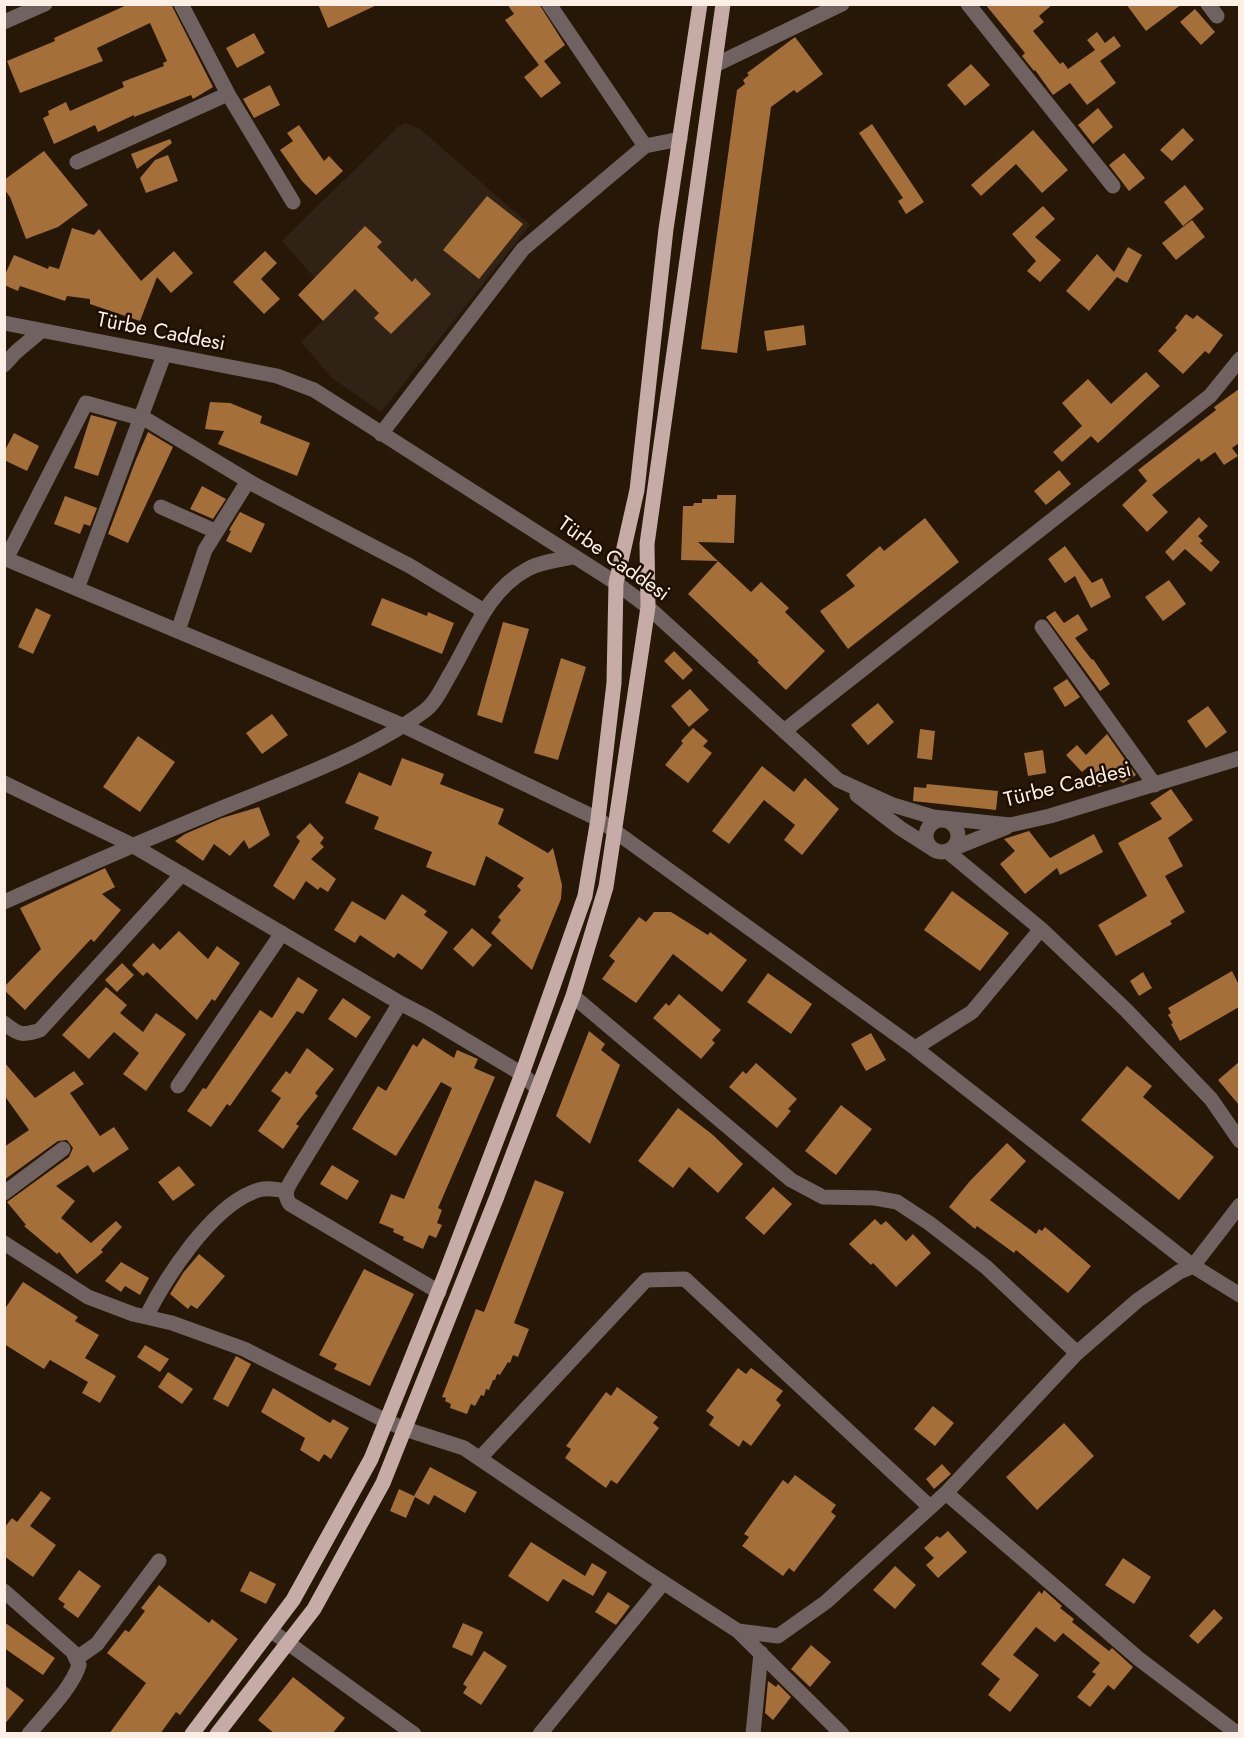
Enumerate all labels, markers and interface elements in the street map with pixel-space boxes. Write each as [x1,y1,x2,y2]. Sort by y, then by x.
street label: Türbe Caddesi [95,308,227,358]
street label: Türbe Caddesi [552,512,674,608]
street label: Türbe Caddesi [1002,758,1134,814]

